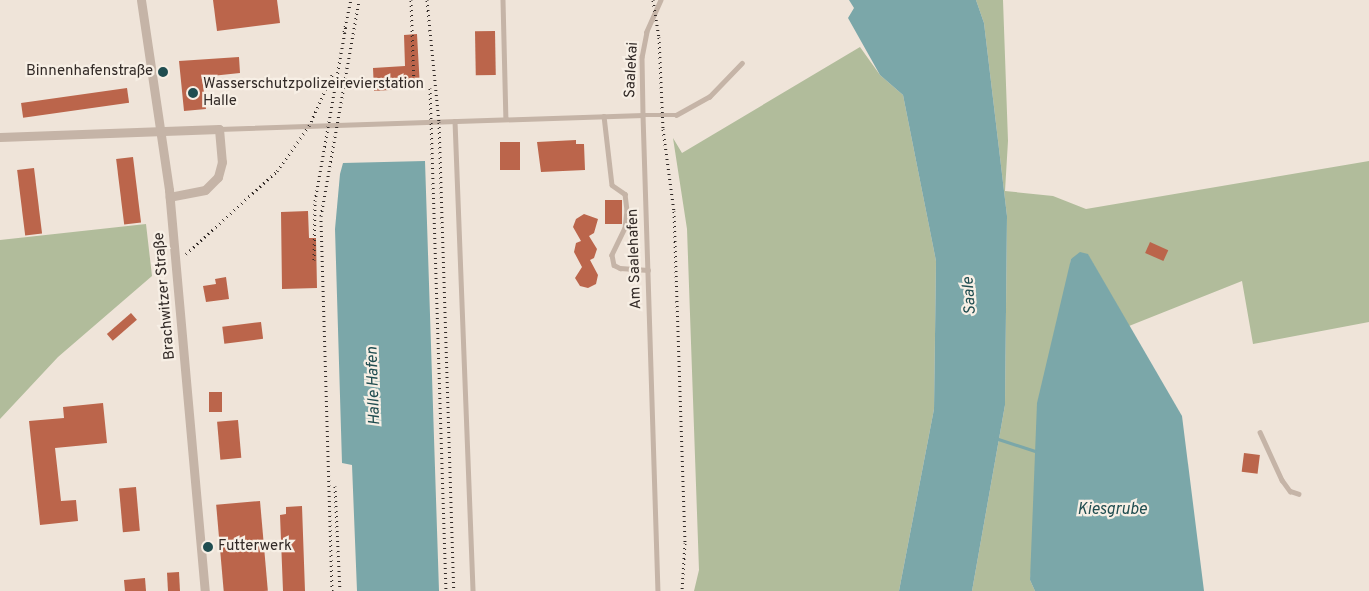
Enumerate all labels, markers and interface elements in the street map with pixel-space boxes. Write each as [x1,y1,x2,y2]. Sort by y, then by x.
street label: Saalekai [622,42,642,98]
place label: Binnenhafenstraße [26,63,153,81]
marker: Binnenhafenstraße [157,66,169,78]
place label: Wasserschutzpolizeirevierstation Halle [203,75,424,110]
marker: Wasserschutzpolizeirevierstation Halle [187,87,199,99]
street label: Am Saalehafen [624,208,646,310]
street label: Brachwitzer Straße [150,231,180,361]
water label: Saale [959,276,981,316]
water label: Halle Hafen [363,346,385,426]
water label: Kiesgrube [1077,500,1147,520]
place label: Futterwerk [218,538,292,556]
marker: Futterwerk [202,541,214,553]

